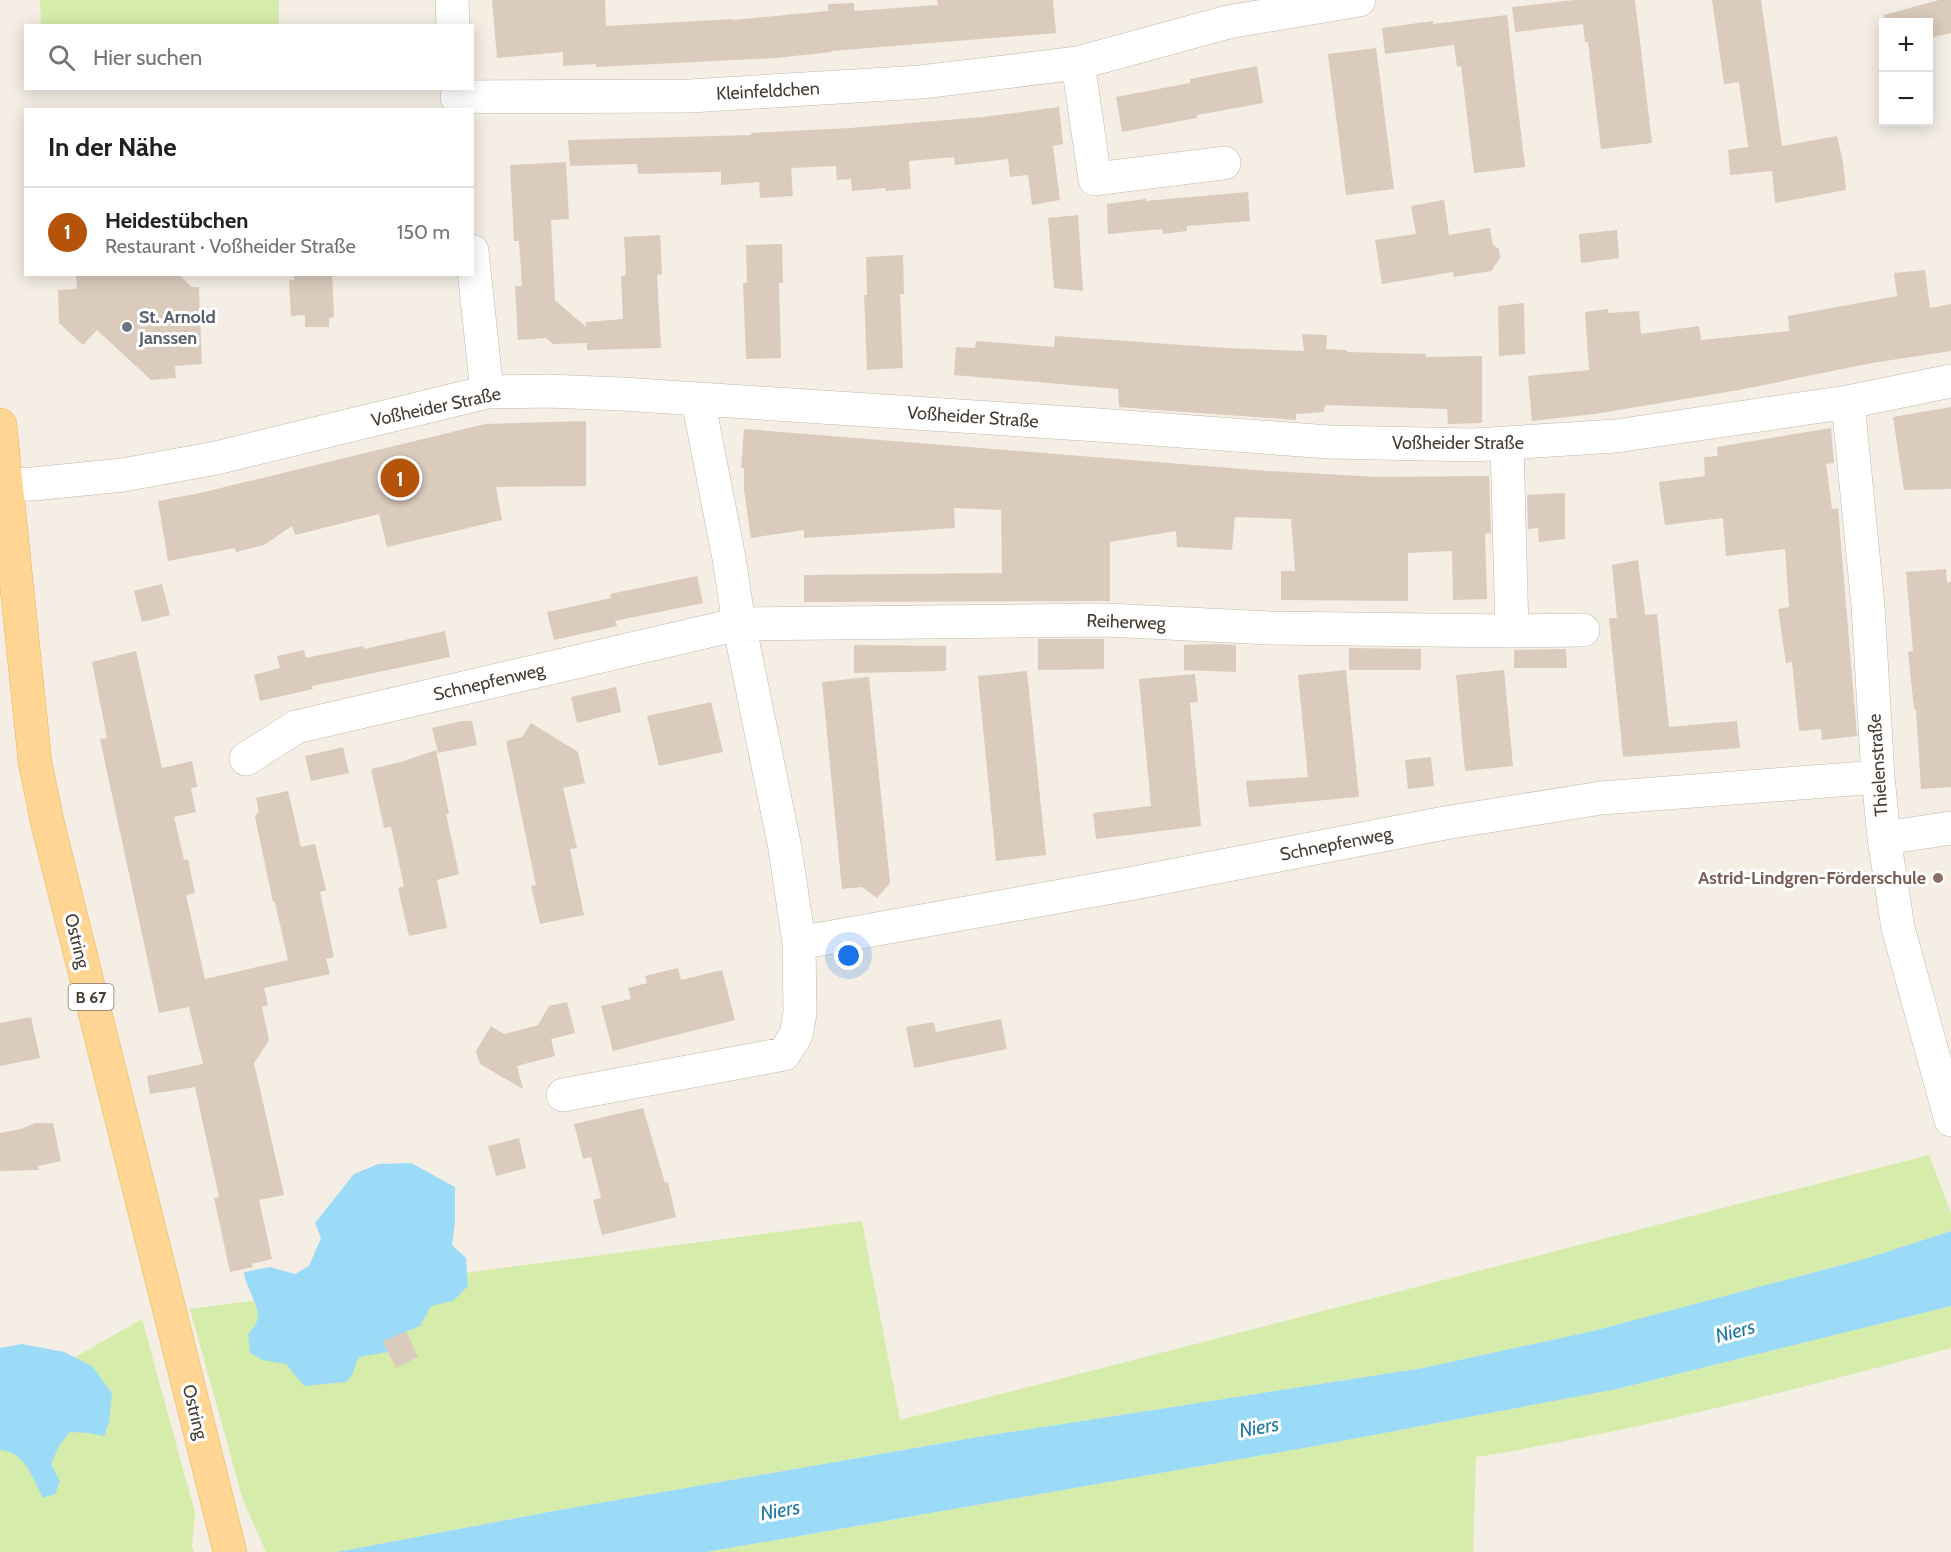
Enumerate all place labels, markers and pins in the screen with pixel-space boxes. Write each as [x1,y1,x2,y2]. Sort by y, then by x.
place label: St. Arnold Janssen [138,306,216,349]
marker: St. Arnold Janssen [120,320,134,334]
pin: 1 [380,456,420,500]
place label: Astrid-Lindgren-Förderschule [1698,867,1926,889]
marker: Astrid-Lindgren-Förderschule [1931,871,1945,885]

